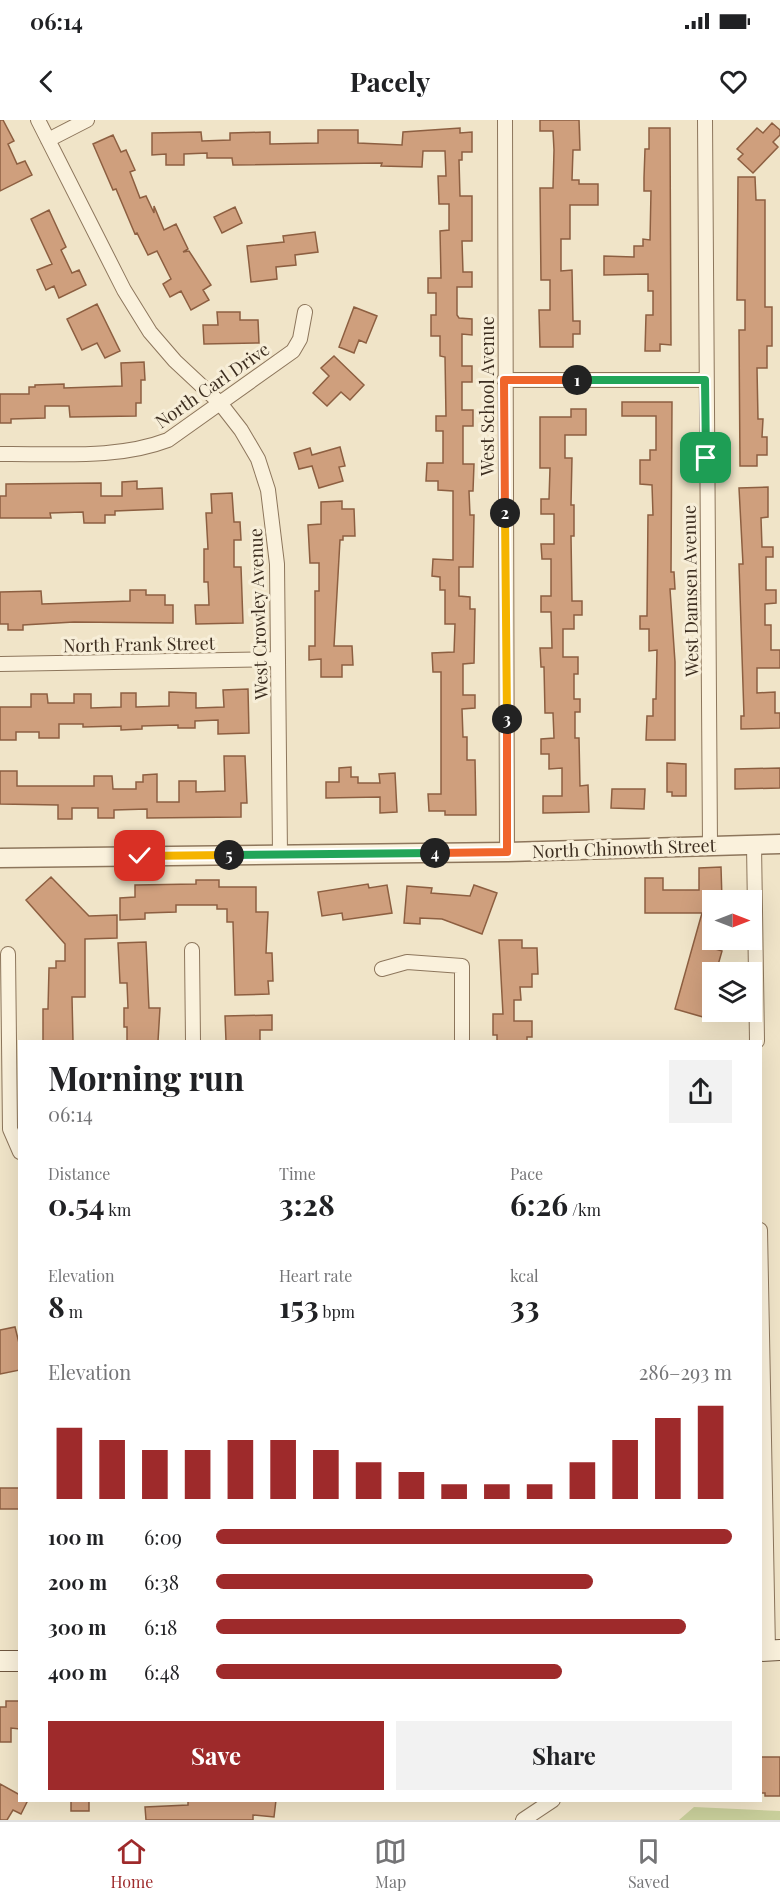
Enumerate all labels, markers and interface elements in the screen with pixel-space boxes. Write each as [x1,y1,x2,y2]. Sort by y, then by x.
text: 06:14 [30,6,83,36]
text: Pacely [350,63,430,99]
icon: back [30,65,63,98]
icon: heart [717,65,750,98]
street label: West School Avenue [475,316,499,477]
street label: North Carl Drive [150,337,274,433]
pin: 1 [562,365,592,395]
text: 1 [574,369,580,390]
pin [680,432,731,483]
icon: arrive [689,441,722,474]
pin: 2 [490,498,520,528]
text: 2 [501,502,509,523]
street label: West Damsen Avenue [677,505,704,678]
street label: West Crowley Avenue [243,528,273,701]
street label: North Frank Street [63,631,216,657]
pin: 3 [492,704,522,734]
text: 3 [503,708,511,729]
pin [114,830,165,881]
street label: North Chinowth Street [532,833,717,863]
pin: 4 [420,838,450,868]
icon: check [123,839,156,872]
pin: 5 [214,840,244,870]
text: 4 [431,842,439,863]
text: 5 [225,844,233,865]
north arrow [702,890,762,950]
map controls [702,890,762,1022]
button: layers [702,962,762,1022]
text: Morning run [48,1055,244,1099]
button: share [669,1060,732,1123]
text: 06:14 [48,1100,93,1127]
text: Distance [48,1163,110,1184]
text: Time [279,1163,316,1184]
text: Pace [510,1163,543,1184]
text: 0.54 [48,1184,105,1224]
text: 3:28 [279,1184,335,1224]
text: 6:26 [510,1184,568,1224]
text: km [105,1199,131,1220]
text: /km [568,1199,601,1220]
text: Elevation [48,1265,115,1286]
text: Heart rate [279,1265,352,1286]
text: kcal [510,1265,539,1286]
text: 8 [48,1286,65,1326]
text: 153 [279,1286,319,1326]
text: 33 [510,1286,539,1326]
text: m [65,1301,83,1322]
text: bpm [319,1301,355,1322]
text: Elevation [48,1358,131,1385]
text: 286–293 m [639,1358,732,1385]
text: 100 m [48,1523,104,1550]
text: 6:09 [144,1523,182,1550]
text: 200 m [48,1568,107,1595]
text: 6:38 [144,1568,179,1595]
text: 300 m [48,1613,106,1640]
text: 6:18 [144,1613,177,1640]
text: 400 m [48,1658,107,1685]
text: 6:48 [144,1658,180,1685]
button: Save [48,1721,384,1790]
button: Share [396,1721,732,1790]
tab: Home [110,1835,153,1892]
tab: Map [374,1835,407,1892]
tab: Saved [628,1835,670,1892]

